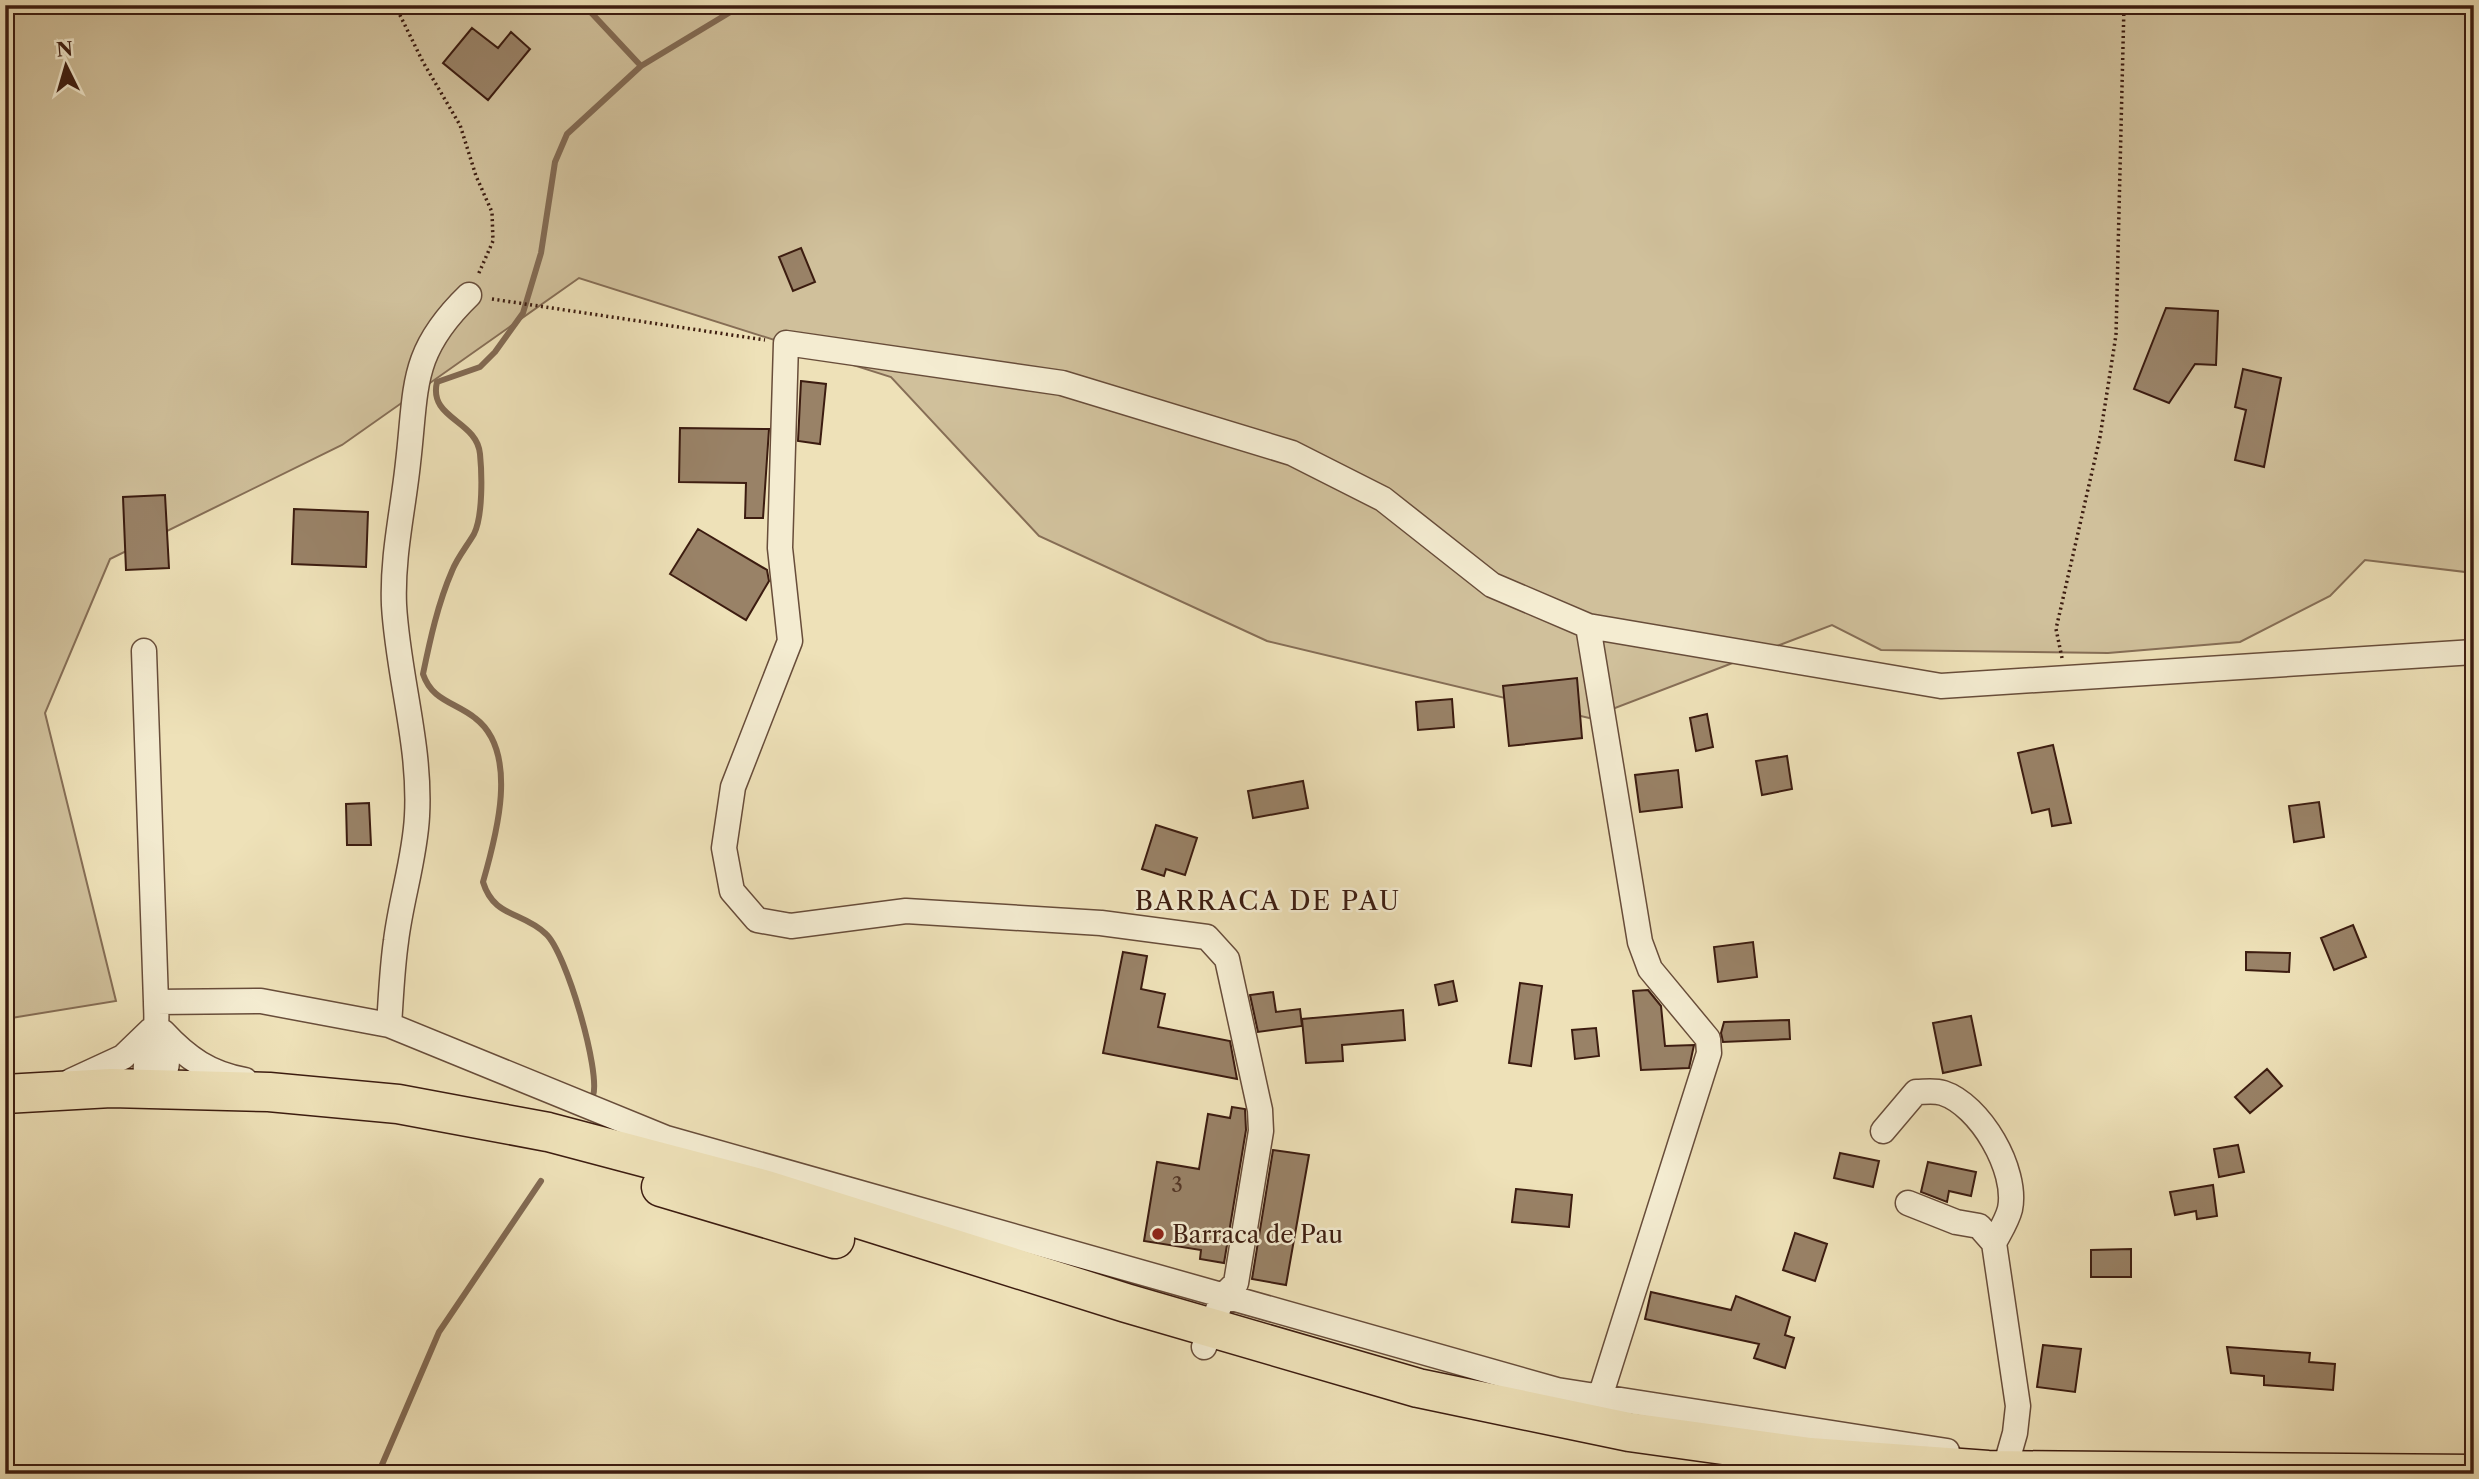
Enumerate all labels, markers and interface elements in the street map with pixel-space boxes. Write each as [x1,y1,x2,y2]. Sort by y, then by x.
north arrow [32,32,102,102]
text: N [55,37,74,62]
district label: BARRACA DE PAU [1135,885,1401,917]
house number: 3 [1171,1172,1183,1197]
place label: Barraca de Pau [1172,1220,1343,1249]
marker: Barraca de Pau [1150,1226,1166,1242]

